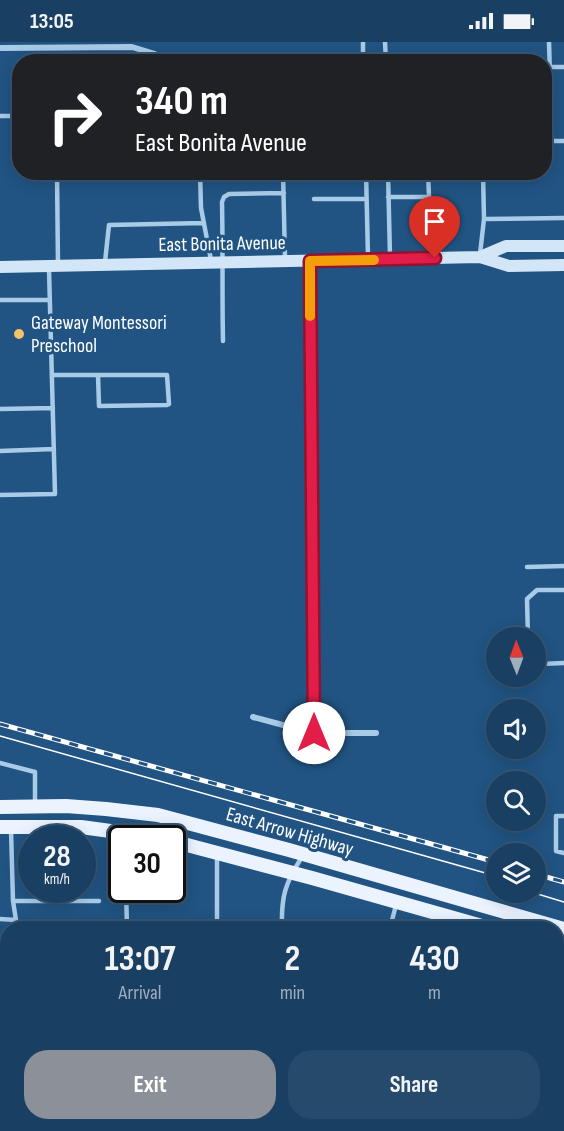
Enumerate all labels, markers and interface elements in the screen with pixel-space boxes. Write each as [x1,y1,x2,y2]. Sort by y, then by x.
text: 13:05 [30,8,74,35]
text: 340 m [135,76,228,127]
icon: right [36,78,114,156]
text: East Bonita Avenue [135,127,307,159]
pin [409,196,460,258]
icon: arrive [418,205,451,238]
street label: East Bonita Avenue [158,231,286,257]
place label: Gateway Montessori Preschool [31,311,167,358]
marker: Gateway Montessori Preschool [12,327,26,341]
north arrow [486,627,546,687]
map controls [486,627,546,903]
button: sound [486,699,546,759]
position arrow [282,701,346,765]
button: search [486,771,546,831]
street label: East Arrow Highway [223,802,356,862]
speed limit sign: 30 [108,825,186,903]
text: 28 [43,839,71,875]
button: layers [486,843,546,903]
text: km/h [44,870,70,889]
text: 13:07 [104,938,176,981]
text: 2 [285,938,300,981]
text: 430 [409,938,460,981]
text: Arrival [118,981,161,1005]
text: min [280,981,305,1005]
text: m [428,981,441,1005]
button: Exit [24,1050,276,1119]
button: Share [288,1050,540,1119]

